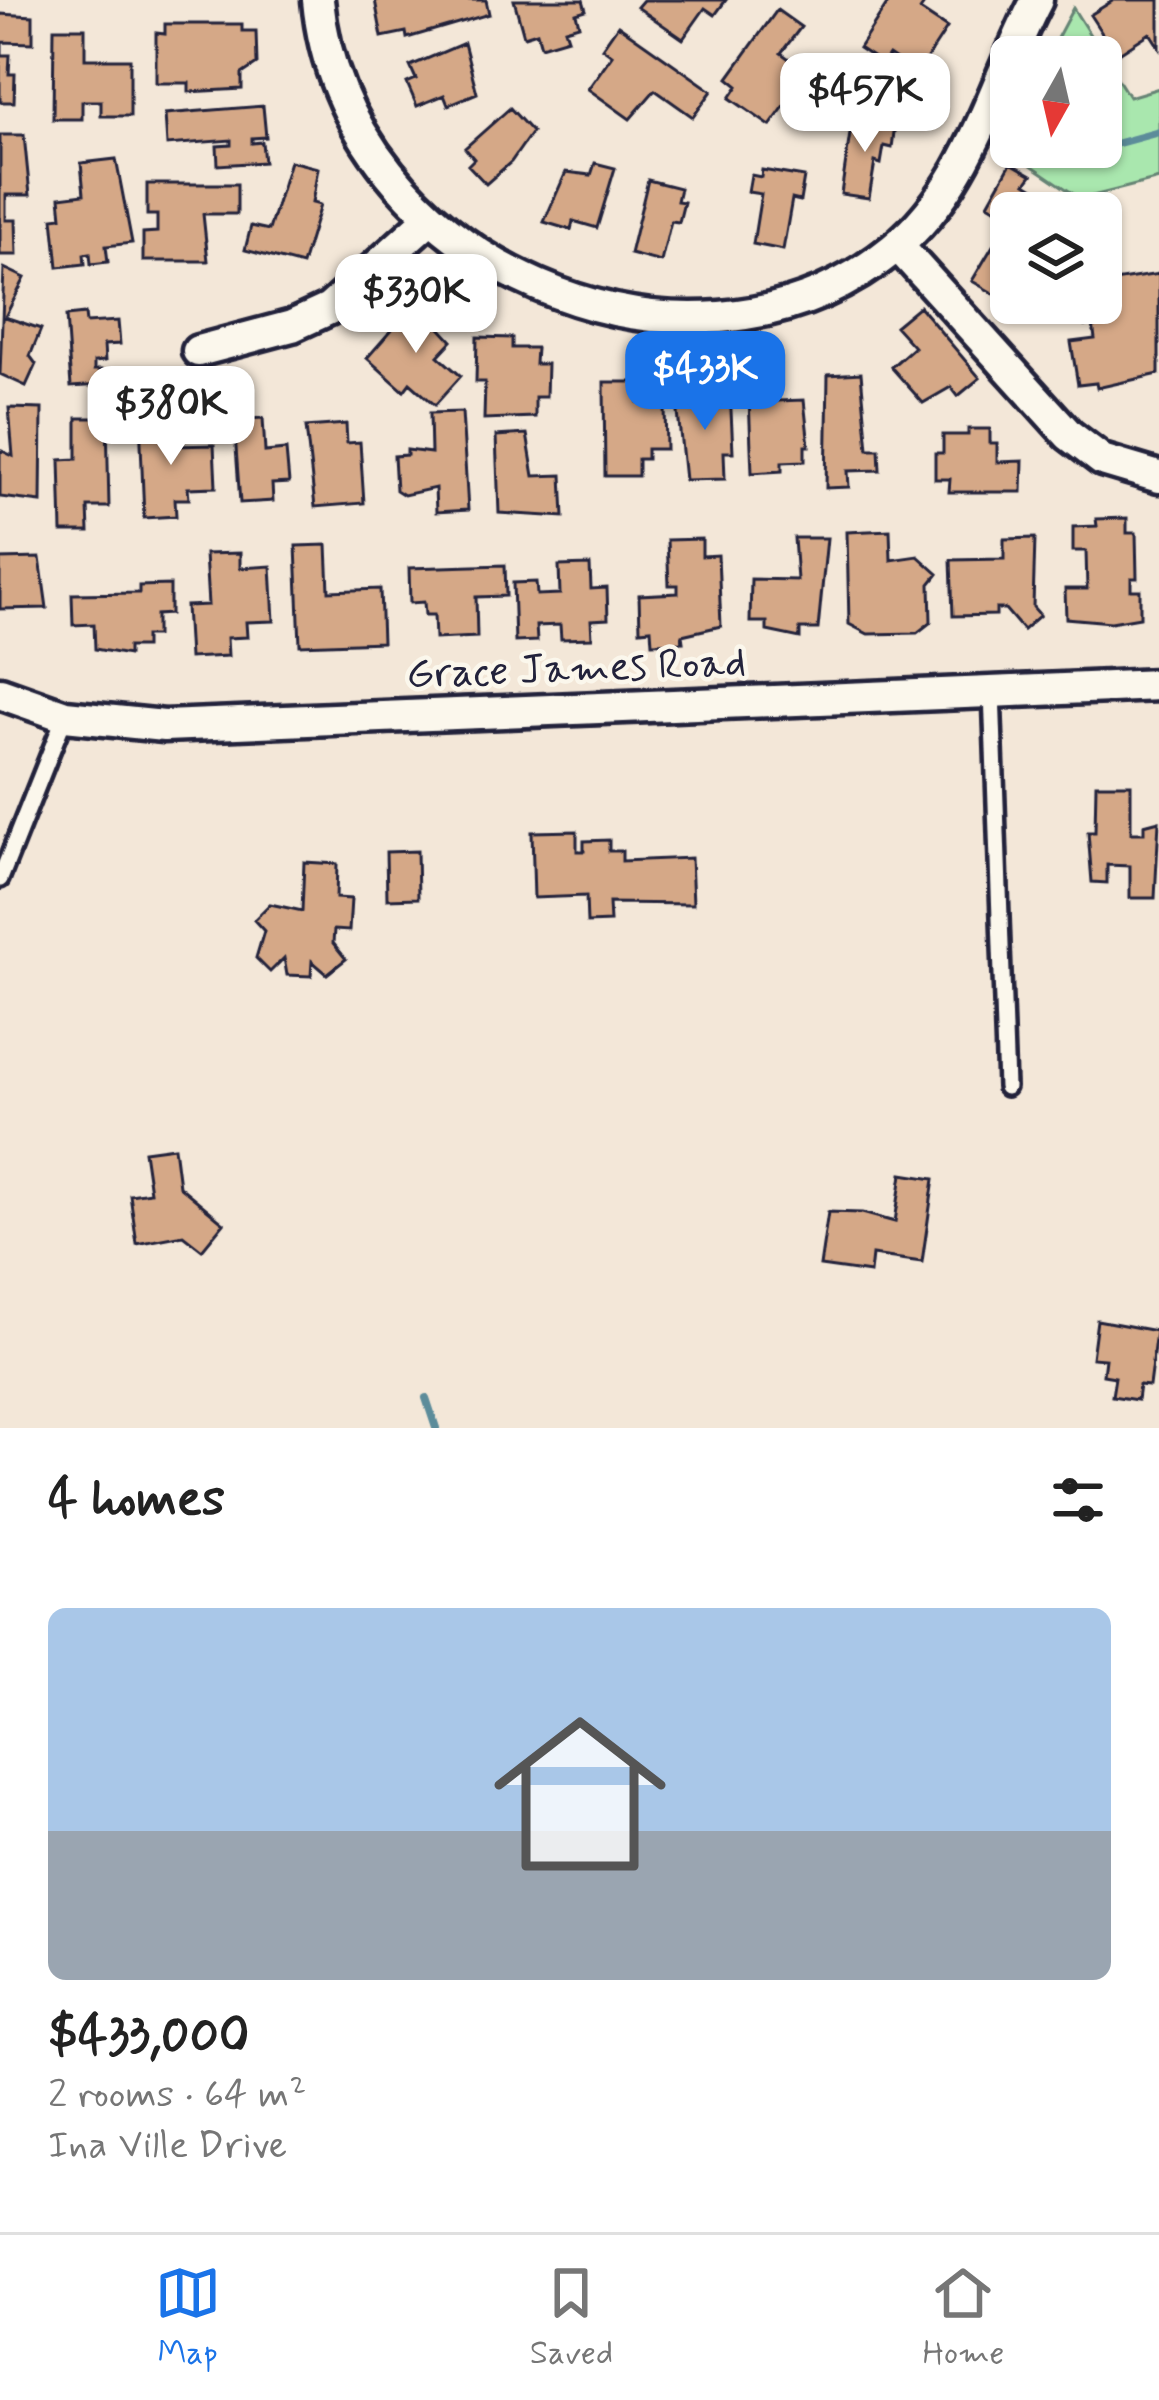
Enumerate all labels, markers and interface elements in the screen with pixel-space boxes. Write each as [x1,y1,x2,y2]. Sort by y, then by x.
north arrow [990,36,1122,168]
map controls [990,36,1122,324]
pin: $457K [781,53,949,155]
text: $457K [807,66,923,117]
button: layers [990,192,1122,324]
pin: $330K [332,254,500,356]
text: $330K [362,267,470,318]
pin: $433K [621,331,789,433]
text: $433K [652,344,758,395]
pin: $380K [87,366,255,468]
text: $380K [115,379,227,430]
street label: Grace James Road [405,636,747,703]
text: 4 homes [48,1467,225,1533]
icon: filters [1045,1467,1111,1533]
icon: home [472,1686,688,1902]
text: $433,000 [48,2004,249,2070]
text: 2 rooms · 64 m² [48,2070,306,2121]
text: Ina Ville Drive [48,2121,287,2172]
tab: Map [155,2260,221,2376]
tab: Saved [530,2260,613,2376]
tab: Home [922,2260,1004,2376]

